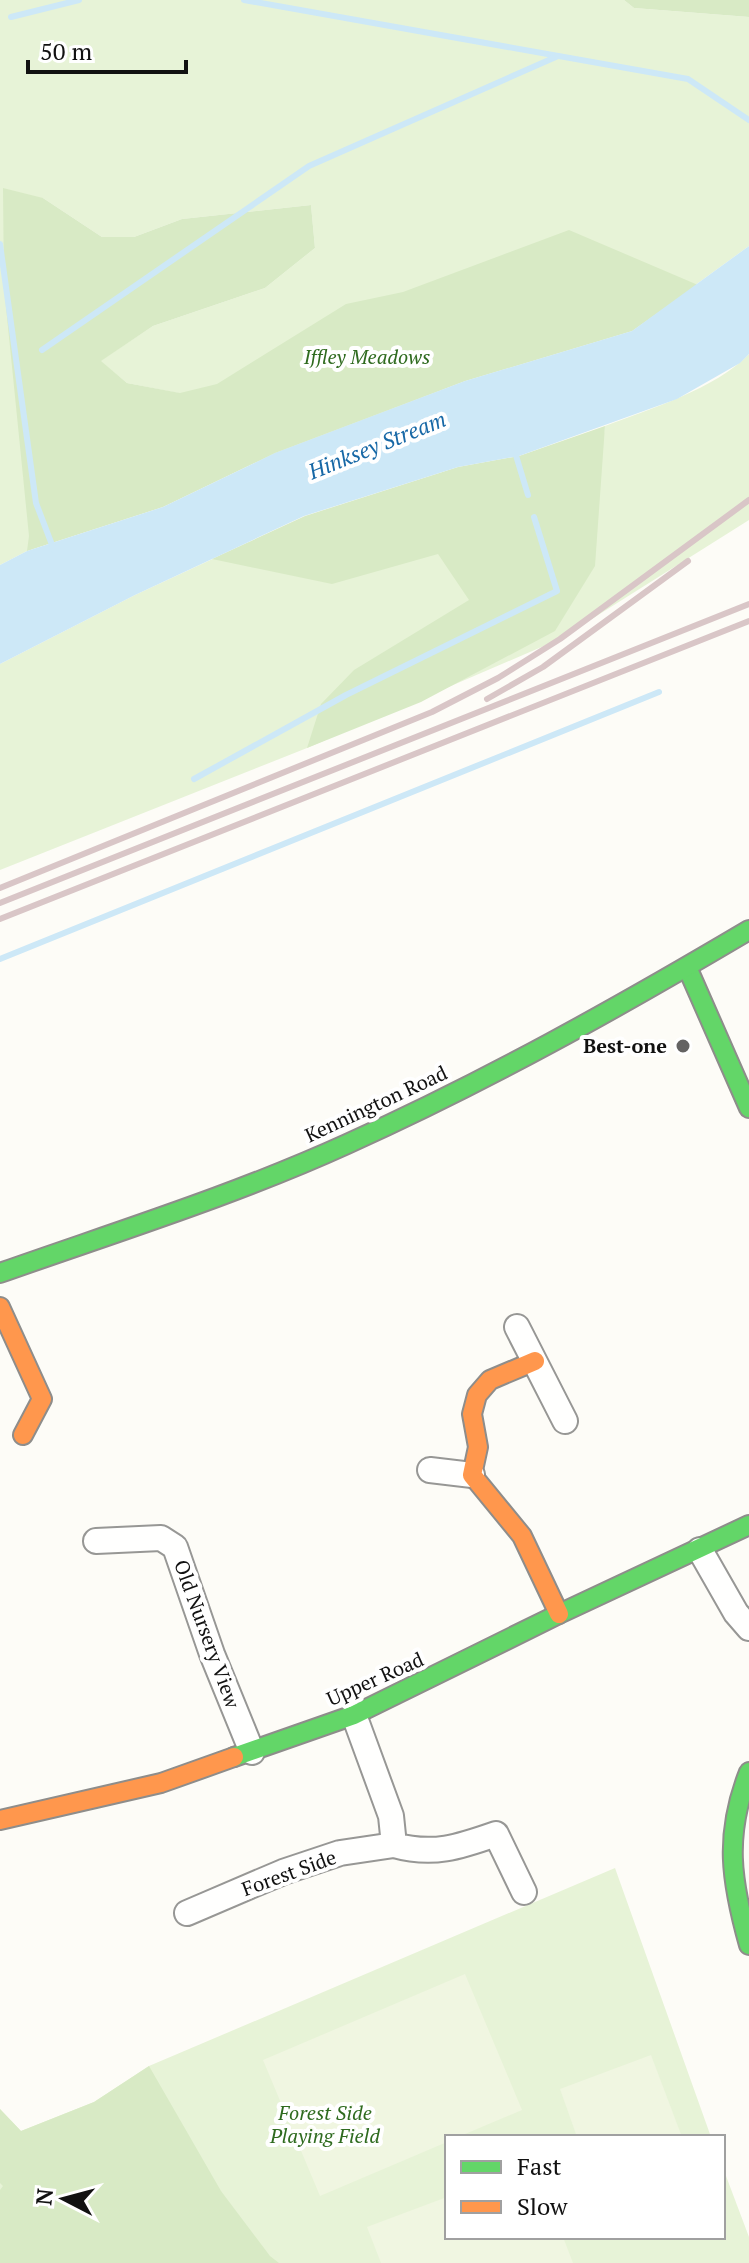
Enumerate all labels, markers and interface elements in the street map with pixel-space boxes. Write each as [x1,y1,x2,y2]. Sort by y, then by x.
scale bar [28,24,186,74]
text: 50 m [40,35,92,67]
park label: Iffley Meadows [303,343,430,370]
water label: Hinksey Stream [303,404,450,486]
place label: Best-one [583,1032,667,1059]
marker: Best-one [674,1037,692,1055]
street label: Kennington Road [300,1059,451,1148]
street label: Old Nursery View [168,1556,247,1712]
street label: Upper Road [322,1645,427,1712]
street label: Forest Side [238,1843,340,1902]
park label: Forest Side Playing Field [269,2099,380,2149]
legend [445,2135,725,2239]
text: Fast [517,2150,562,2182]
north arrow [24,2159,104,2239]
text: N [28,2187,59,2207]
text: Slow [517,2190,568,2222]

